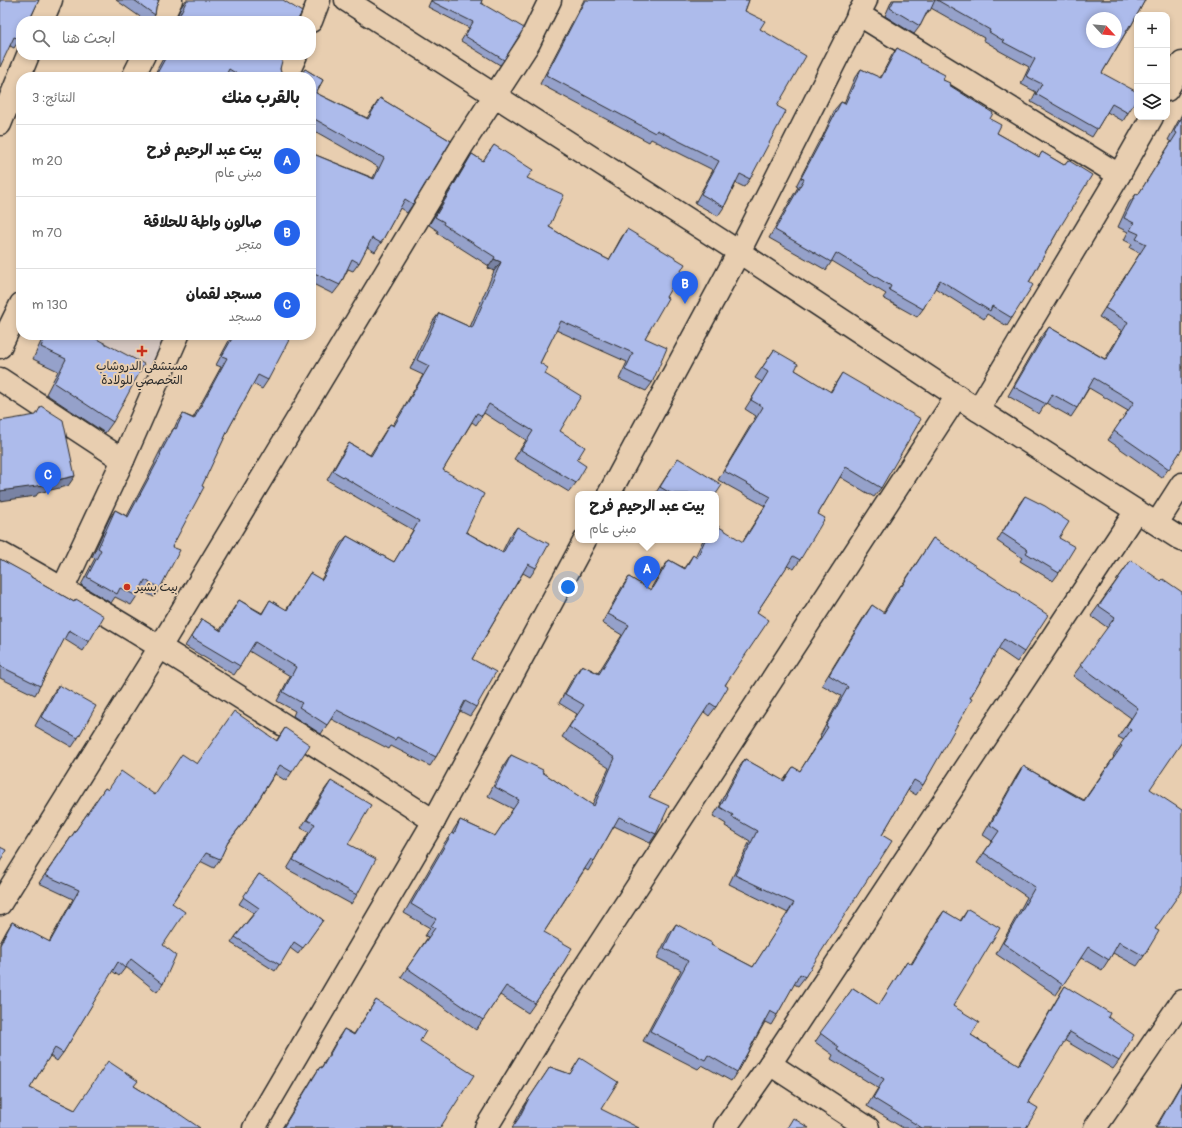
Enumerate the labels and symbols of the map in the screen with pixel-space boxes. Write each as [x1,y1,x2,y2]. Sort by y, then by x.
north arrow [1086,12,1122,48]
pin: B [672,271,698,304]
marker: مستشفى الدروشاب التخصصي للولادة [136,345,148,357]
place label: مستشفى الدروشاب التخصصي للولادة [96,359,188,391]
pin: C [35,462,61,495]
pin: A [634,556,660,589]
your location [558,577,578,597]
place label: بيت بشير [134,580,178,595]
marker: بيت بشير [122,582,132,592]

